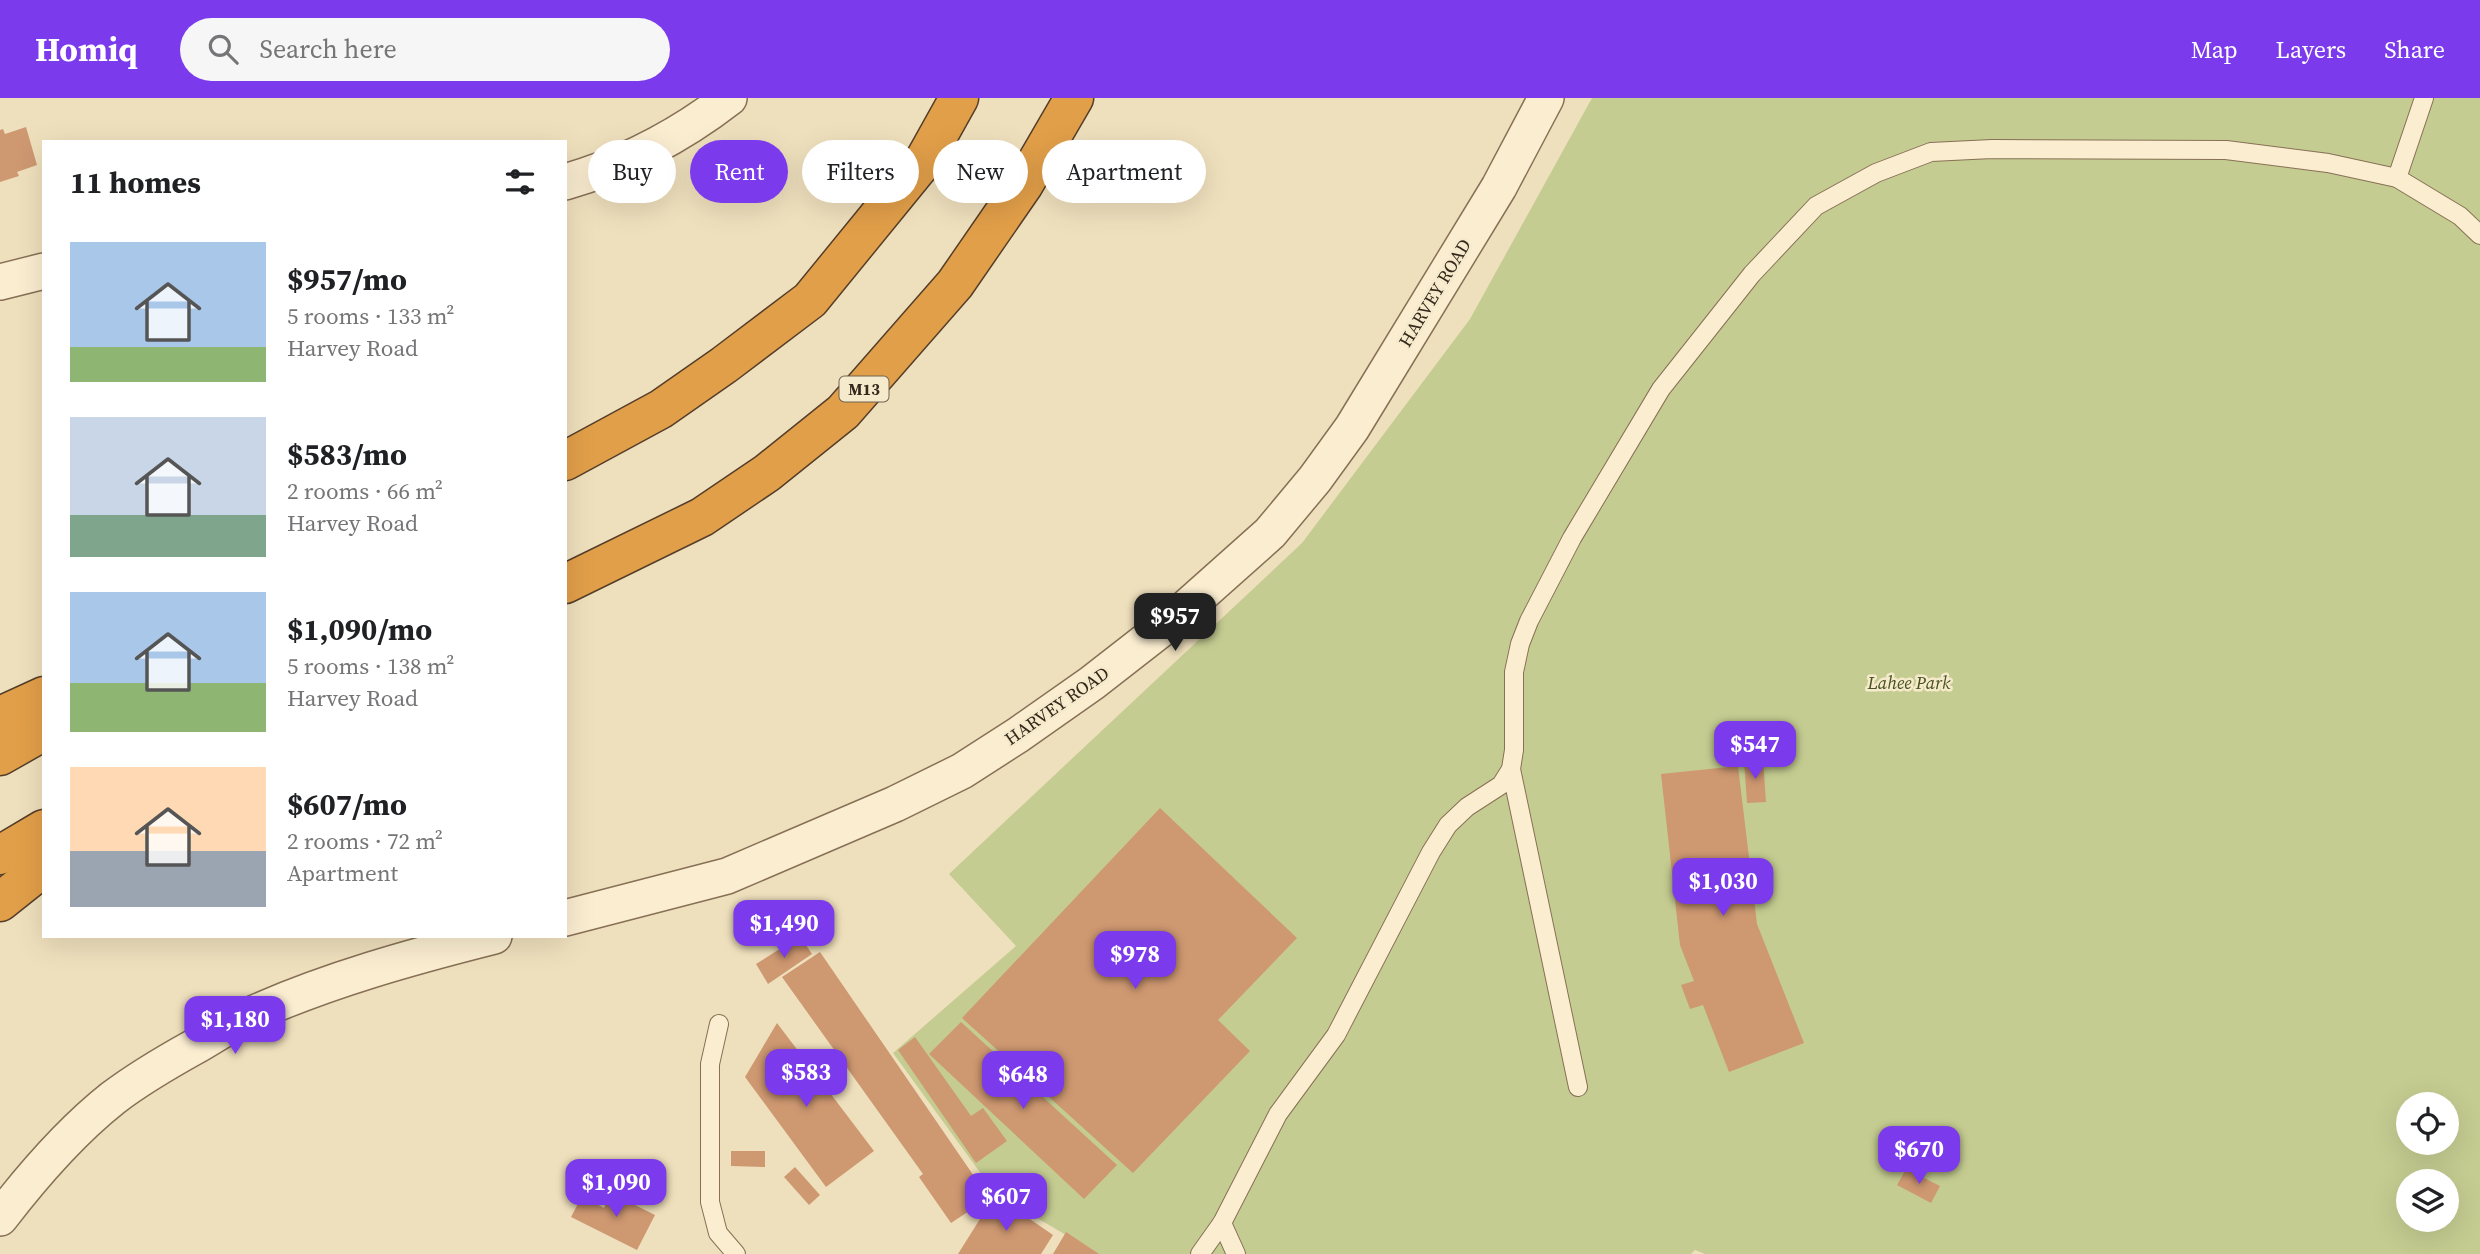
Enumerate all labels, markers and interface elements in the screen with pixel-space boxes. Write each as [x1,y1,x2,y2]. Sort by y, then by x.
search box [180,18,670,81]
text: Homiq [35,27,138,72]
icon: search [204,30,242,68]
text: Search here [260,31,397,67]
text: Map [2191,33,2238,66]
text: Layers [2276,33,2346,66]
text: Share [2384,33,2445,66]
chip: Buy [588,140,676,203]
chip: Rent [690,140,788,203]
chip: Filters [802,140,919,203]
chip: New [933,140,1028,203]
chip: Apartment [1042,140,1206,203]
text: 11 homes [70,162,201,203]
icon: filters [501,163,539,201]
street label: HARVEY ROAD [1392,234,1477,352]
text: $957/mo [287,259,407,300]
icon: home [126,270,210,354]
text: 5 rooms · 133 m² [287,300,454,332]
text: Harvey Road [287,332,418,364]
road number: M13 [840,376,888,402]
text: $583/mo [287,434,407,475]
icon: home [126,445,210,529]
text: 2 rooms · 66 m² [287,475,443,507]
text: Harvey Road [287,507,418,539]
pin: $957 [1134,594,1216,653]
text: $957 [1150,600,1200,632]
text: $1,090/mo [287,609,432,650]
icon: home [126,620,210,704]
text: 5 rooms · 138 m² [287,650,454,682]
street label: HARVEY ROAD [999,660,1114,751]
park label: Lahee Park [1867,670,1951,695]
text: Harvey Road [287,682,418,714]
pin: $547 [1714,722,1796,781]
text: $547 [1730,728,1780,760]
text: $607/mo [287,784,407,825]
icon: home [126,795,210,879]
text: 2 rooms · 72 m² [287,825,443,857]
text: Apartment [287,857,398,889]
pin: $1,030 [1666,858,1780,918]
text: $1,030 [1688,865,1758,897]
pin: $1,490 [727,900,841,960]
text: $1,490 [749,907,819,939]
pin: $978 [1094,932,1176,991]
text: $978 [1110,938,1160,970]
pin: $1,180 [178,996,292,1056]
text: $1,180 [200,1003,270,1035]
pin: $583 [765,1049,847,1109]
pin: $648 [982,1052,1064,1111]
text: $583 [781,1056,831,1088]
text: $648 [998,1058,1048,1090]
map controls [2396,1092,2459,1232]
button: locate [2396,1092,2459,1155]
pin: $670 [1878,1126,1960,1186]
text: $670 [1894,1133,1944,1165]
pin: $1,090 [559,1160,673,1219]
text: $1,090 [581,1166,651,1198]
button: layers [2396,1169,2459,1232]
pin: $607 [965,1174,1047,1233]
text: $607 [981,1180,1031,1212]

